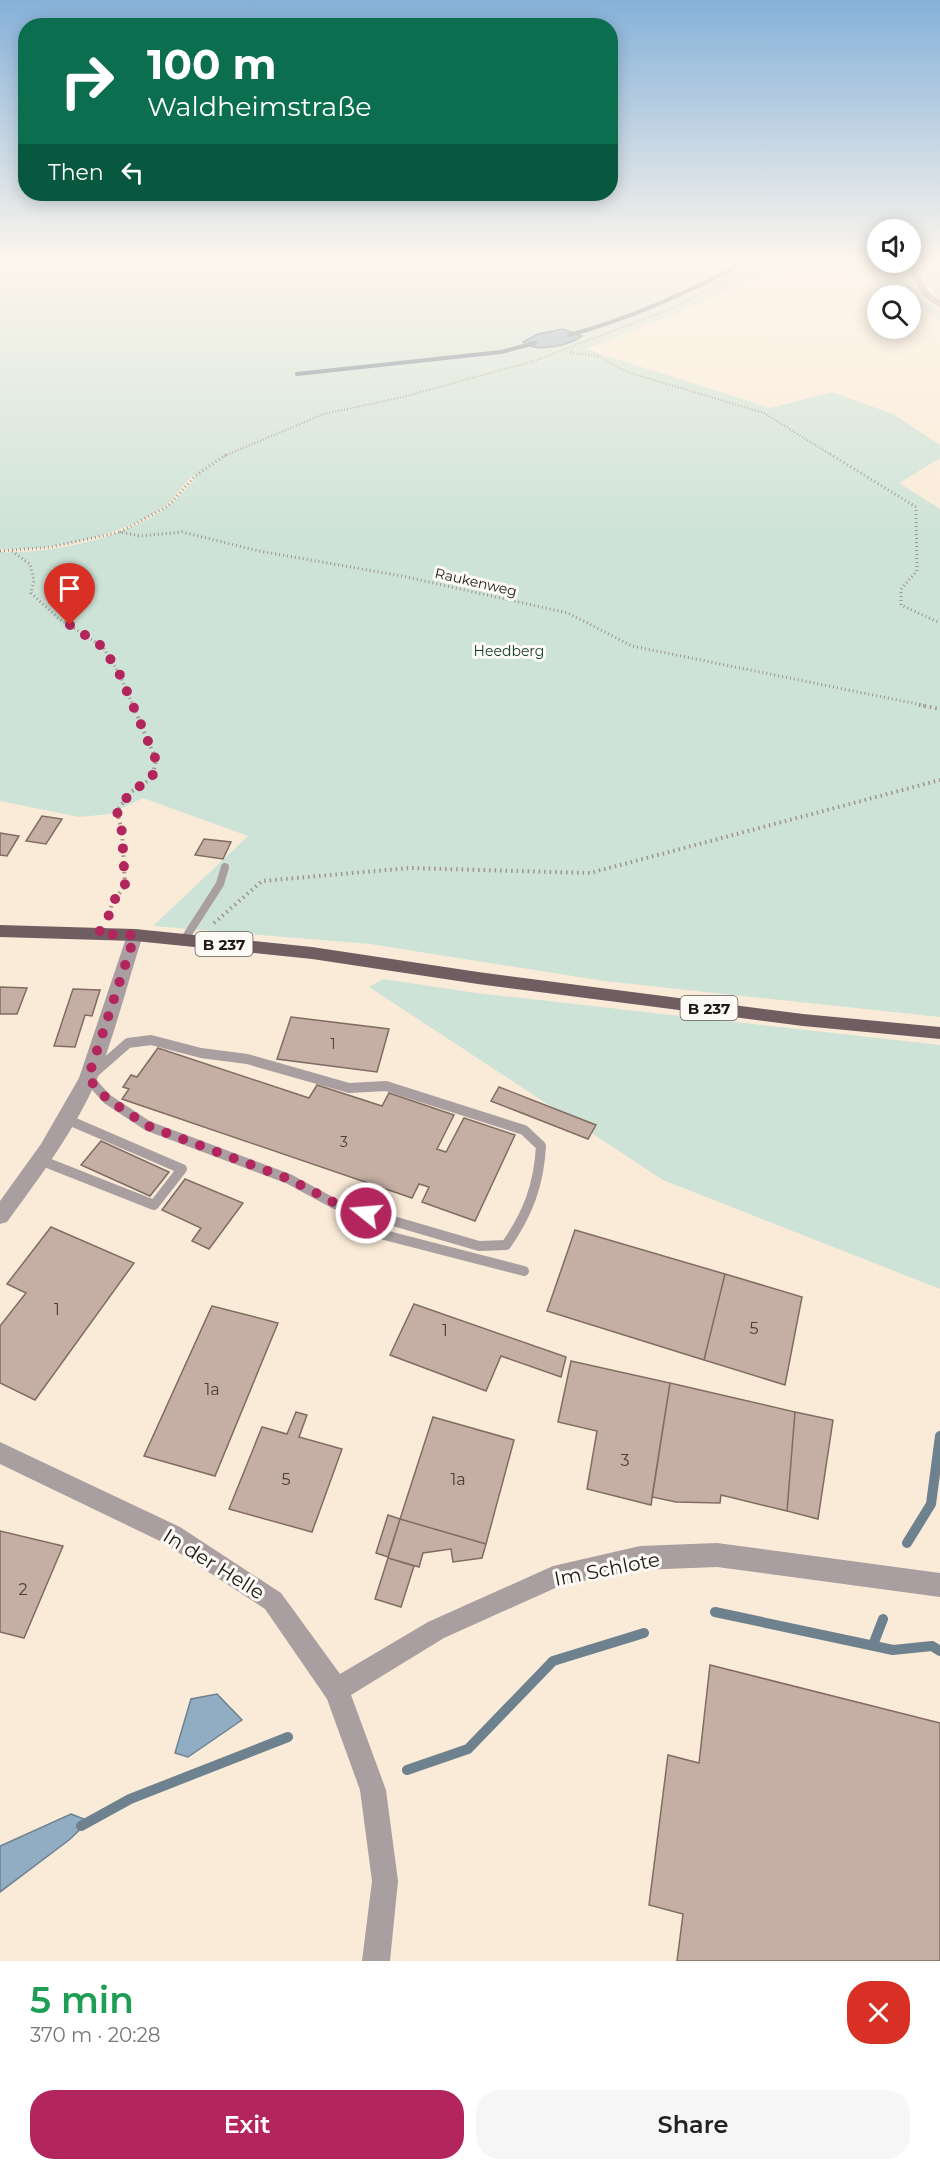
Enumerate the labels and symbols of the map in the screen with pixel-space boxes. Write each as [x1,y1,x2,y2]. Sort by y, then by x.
pin [44,563,95,625]
street label: Raukenweg [433,564,519,600]
park label: Heedberg [474,642,544,660]
road number: B 237 [196,932,252,956]
road number: B 237 [680,996,738,1020]
house number: 1 [330,1035,336,1053]
house number: 3 [340,1133,348,1151]
position arrow [334,1181,398,1245]
house number: 1 [54,1300,60,1319]
house number: 5 [749,1319,759,1338]
house number: 1 [442,1321,448,1340]
house number: 1a [204,1380,220,1399]
house number: 3 [620,1451,630,1470]
house number: 5 [281,1470,291,1489]
house number: 1a [450,1470,466,1489]
street label: In der Helle [159,1523,269,1605]
street label: Im Schlote [552,1547,662,1591]
house number: 2 [18,1580,28,1599]

